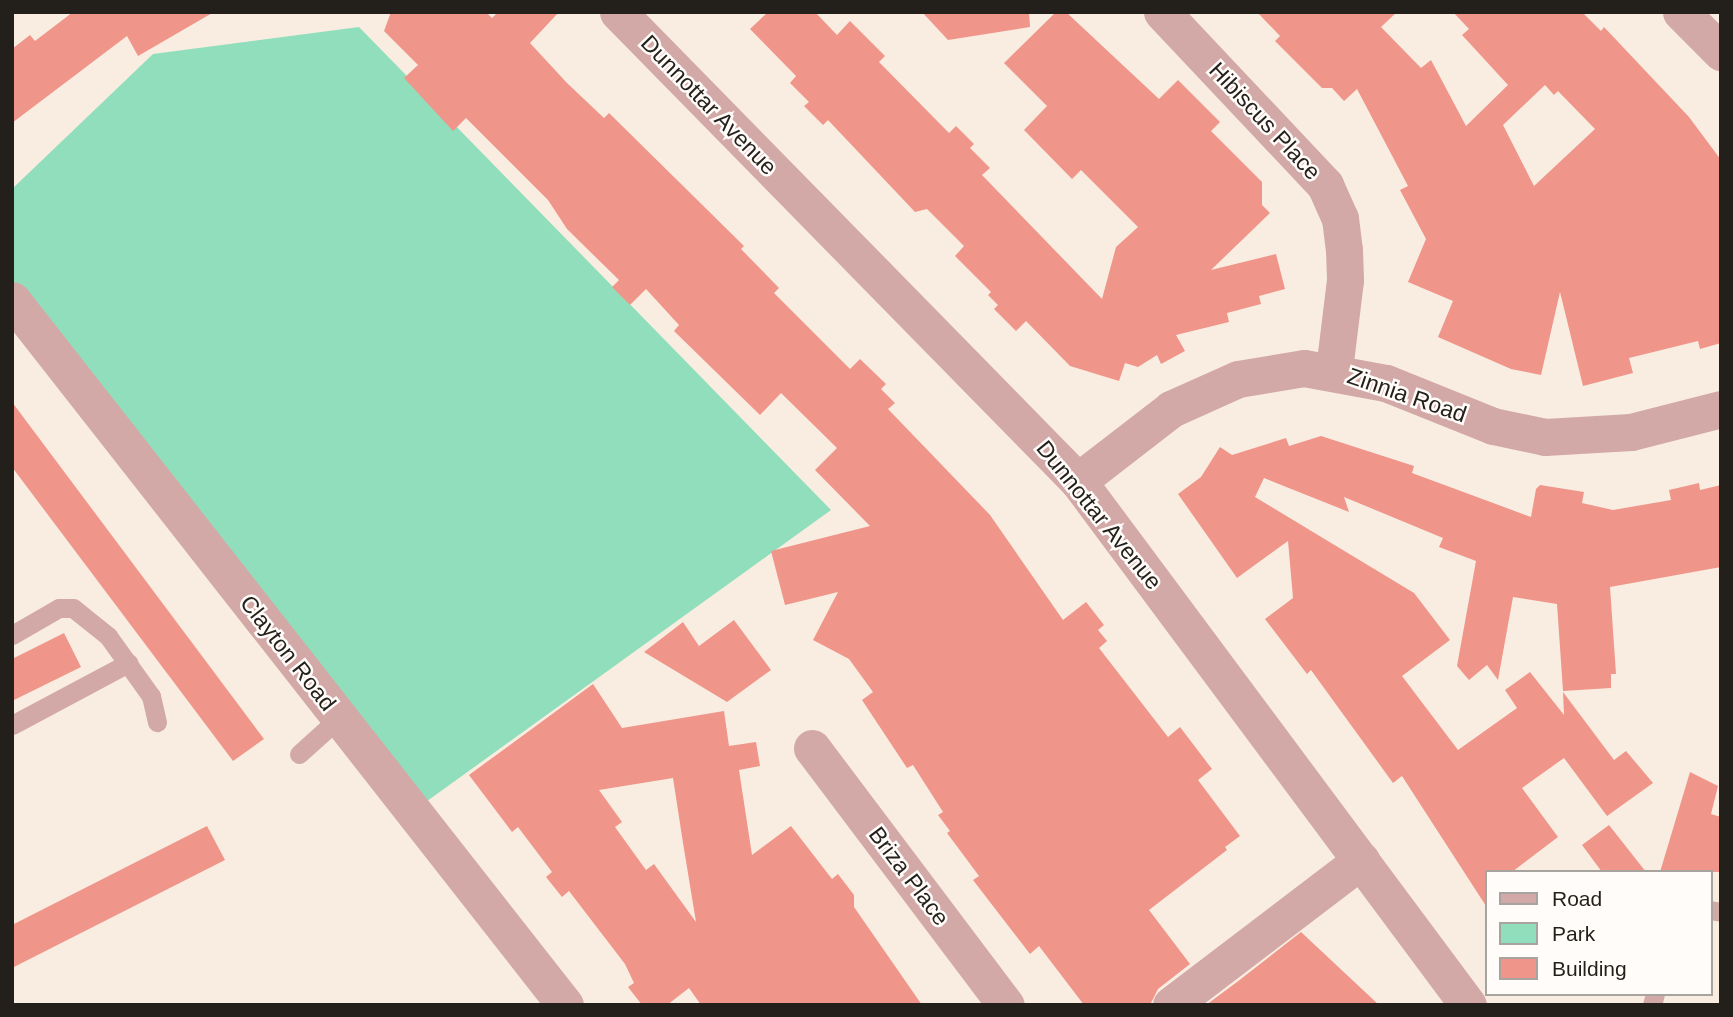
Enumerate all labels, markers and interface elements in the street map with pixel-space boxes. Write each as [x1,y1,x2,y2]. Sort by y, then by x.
street label: Dunnottar Avenue [635,29,783,181]
street label: Hibiscus Place [1203,56,1327,186]
street label: Zinnia Road [1344,362,1470,428]
street label: Dunnottar Avenue [1030,434,1168,596]
street label: Clayton Road [234,590,342,716]
street label: Briza Place [863,821,955,931]
legend [1484,870,1712,996]
text: Road [1552,887,1602,910]
text: Park [1552,922,1595,945]
text: Building [1552,957,1627,980]

